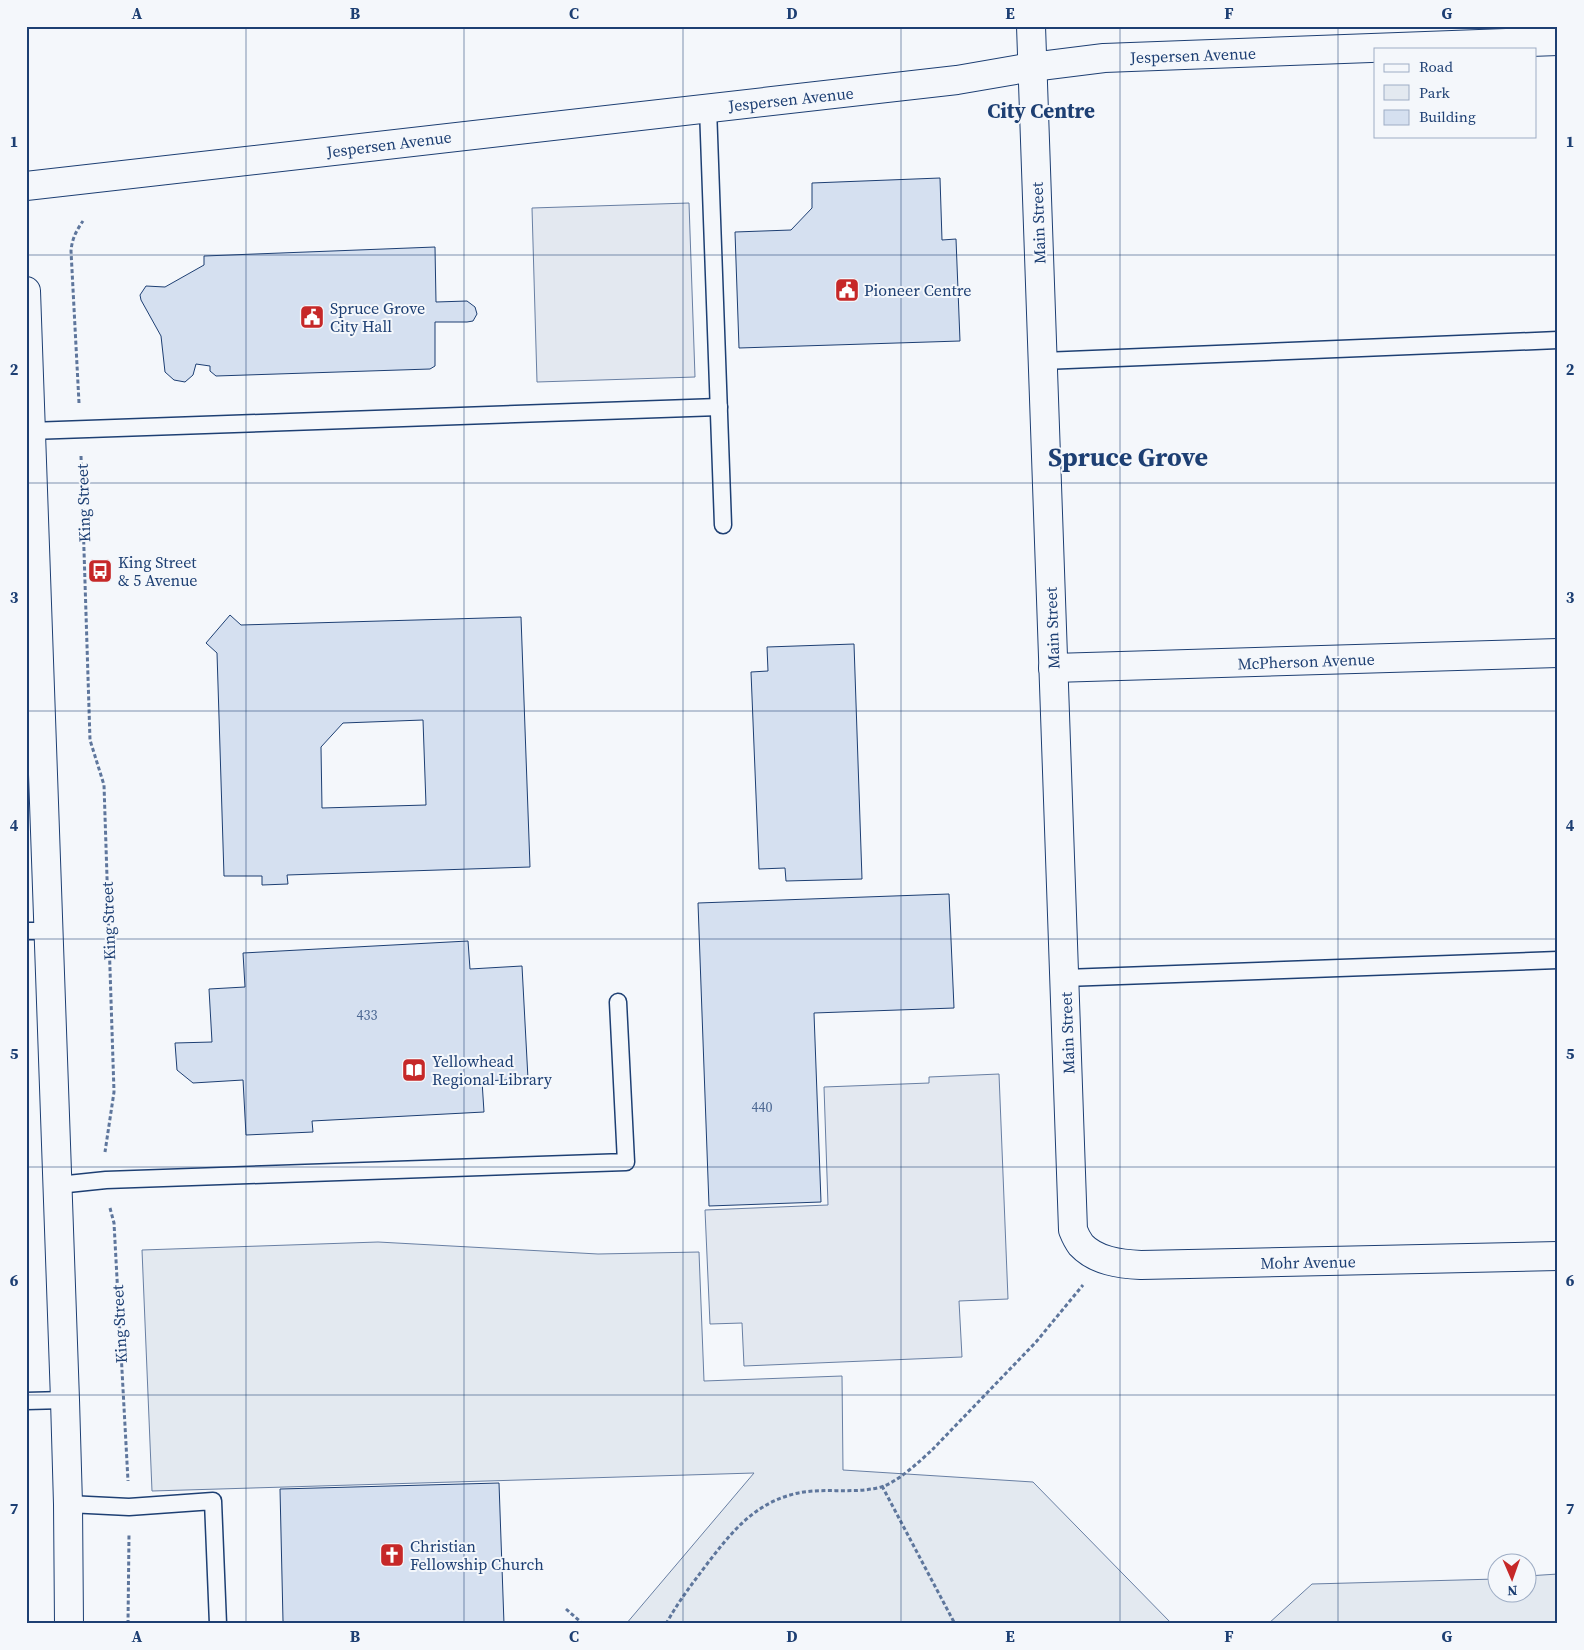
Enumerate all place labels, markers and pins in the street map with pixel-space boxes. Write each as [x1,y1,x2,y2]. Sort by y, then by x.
public building icon: Pioneer Centre [834,277,860,303]
place label: Pioneer Centre [864,279,972,301]
place label: Spruce Grove City Hall [330,297,425,337]
public building icon: Spruce Grove City Hall [299,304,325,330]
place label: King Street & 5 Avenue [118,551,198,591]
bus stop icon: King Street & 5 Avenue [87,558,113,584]
place label: Yellowhead Regional Library [432,1050,553,1090]
library icon: Yellowhead Regional Library [401,1057,427,1083]
place label: Christian Fellowship Church [410,1535,544,1575]
church icon: Christian Fellowship Church [379,1542,405,1568]

